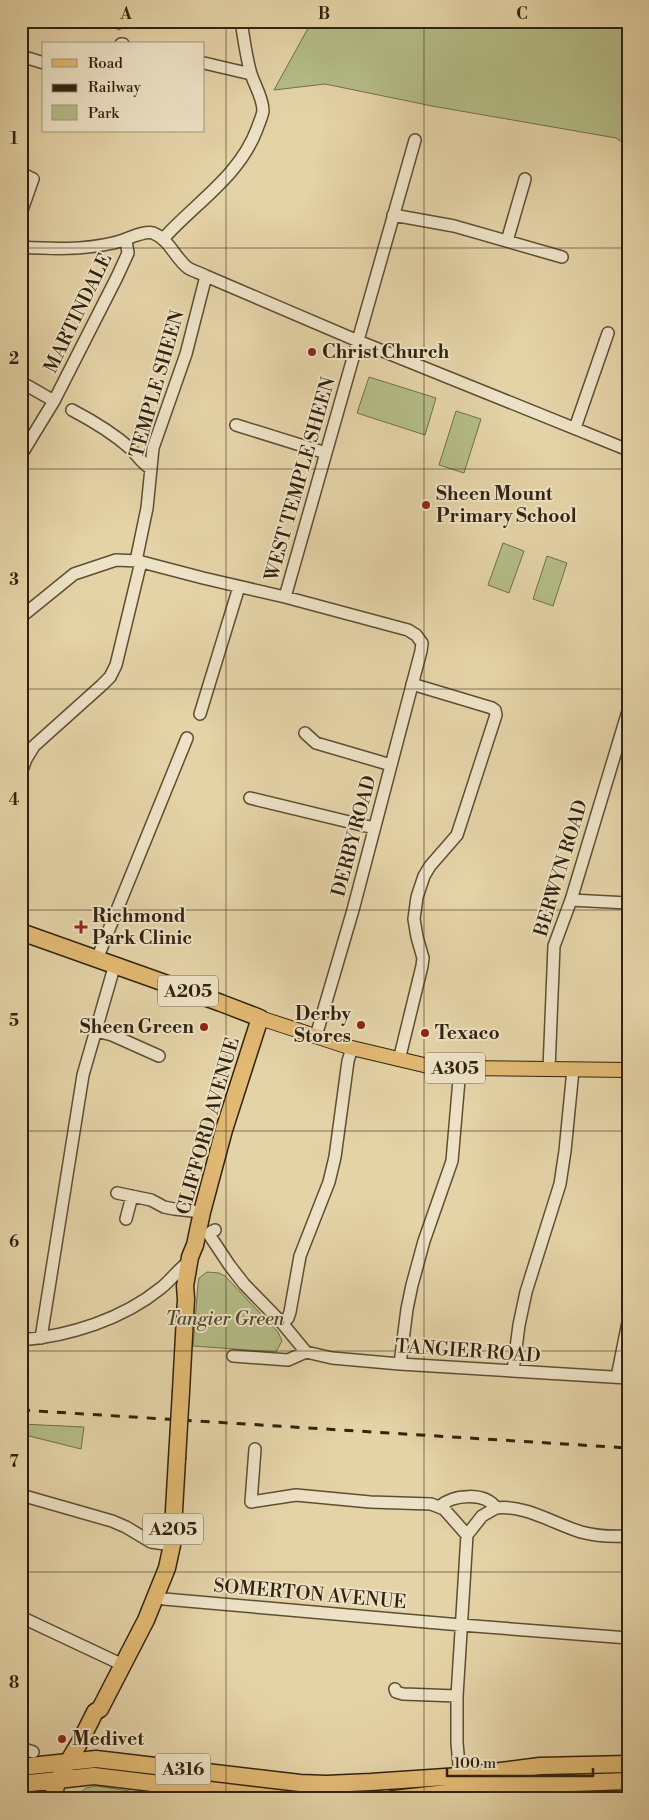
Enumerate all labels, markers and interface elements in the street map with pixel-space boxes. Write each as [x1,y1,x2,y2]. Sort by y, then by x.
text: A [119,4,132,24]
text: B [318,4,330,24]
text: C [516,4,528,24]
legend [42,42,205,132]
text: Road [88,54,123,73]
text: Railway [88,78,142,97]
text: Park [88,104,120,123]
text: 1 [10,129,18,149]
street label: MARTINDALE [39,249,117,377]
street label: TEMPLE SHEEN [124,307,190,461]
place label: Christ Church [322,340,450,364]
marker: Christ Church [306,346,318,358]
text: 2 [9,349,19,369]
street label: WEST TEMPLE SHEEN [259,374,341,585]
place label: Sheen Mount Primary School [436,482,577,528]
marker: Sheen Mount Primary School [420,499,432,511]
text: 3 [9,570,19,590]
street label: DERBY ROAD [326,773,382,899]
text: 4 [9,790,20,810]
street label: BERWYN ROAD [529,797,593,940]
place label: Richmond Park Clinic [92,904,192,950]
marker: Richmond Park Clinic [74,920,88,934]
road number: A205 [158,976,218,1006]
place label: Derby Stores [294,1002,351,1048]
text: 5 [9,1011,19,1031]
place label: Sheen Green [80,1015,194,1039]
marker: Derby Stores [355,1019,367,1031]
marker: Sheen Green [198,1021,210,1033]
place label: Texaco [435,1021,500,1045]
marker: Texaco [419,1027,431,1039]
street label: CLIFFORD AVENUE [171,1035,245,1217]
road number: A305 [425,1052,485,1084]
text: 6 [9,1232,19,1252]
park label: Tangier Green [166,1307,285,1331]
street label: TANGIER ROAD [394,1334,542,1368]
text: 7 [9,1452,19,1472]
road number: A205 [143,1514,203,1545]
street label: SOMERTON AVENUE [212,1574,408,1614]
text: 8 [9,1673,19,1693]
place label: Medivet [72,1727,144,1751]
marker: Medivet [56,1733,68,1745]
scale bar [447,1745,593,1777]
road number: A316 [156,1754,210,1785]
text: 100 m [454,1754,496,1773]

